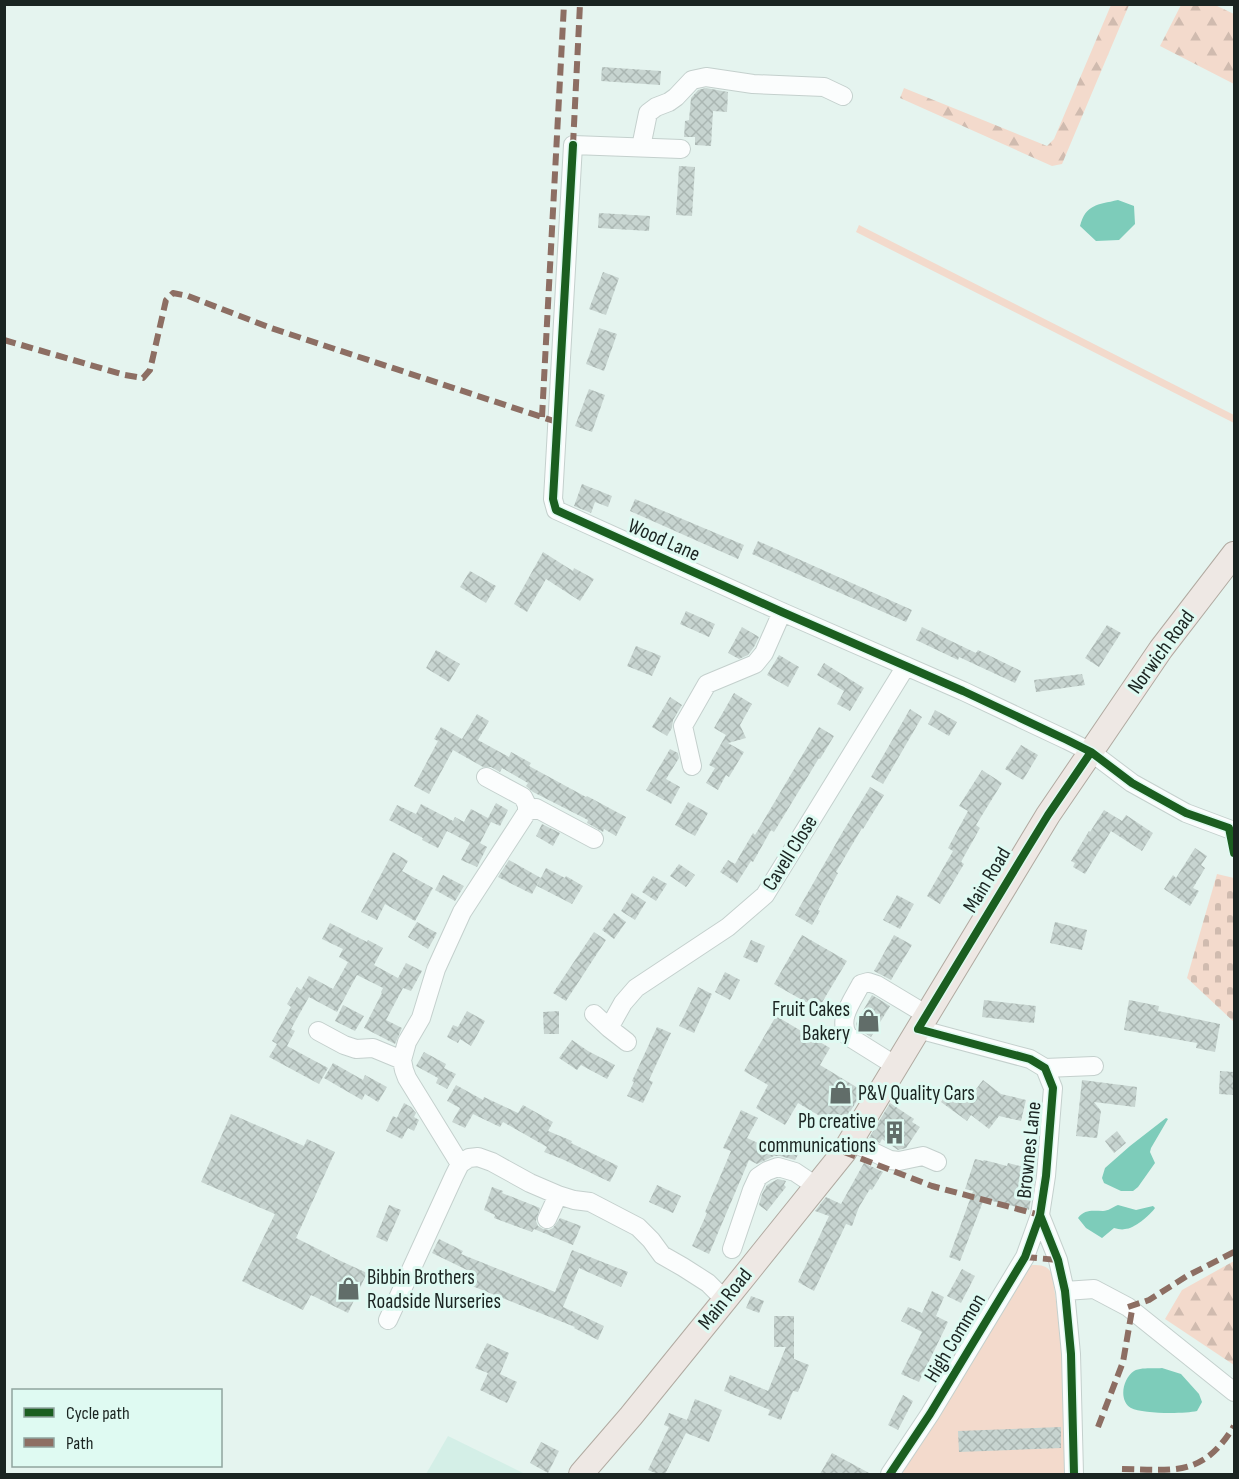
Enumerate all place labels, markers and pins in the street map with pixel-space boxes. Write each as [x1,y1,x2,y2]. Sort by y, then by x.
place label: Fruit Cakes Bakery [772,997,850,1046]
shop icon: Fruit Cakes Bakery [855,1008,881,1034]
shop icon: P&V Quality Cars [827,1080,853,1106]
place label: P&V Quality Cars [858,1081,975,1106]
place label: Pb creative communications [759,1109,876,1158]
building icon: Pb creative communications [881,1120,907,1146]
place label: Bibbin Brothers Roadside Nurseries [367,1265,501,1314]
shop icon: Bibbin Brothers Roadside Nurseries [336,1276,362,1302]

